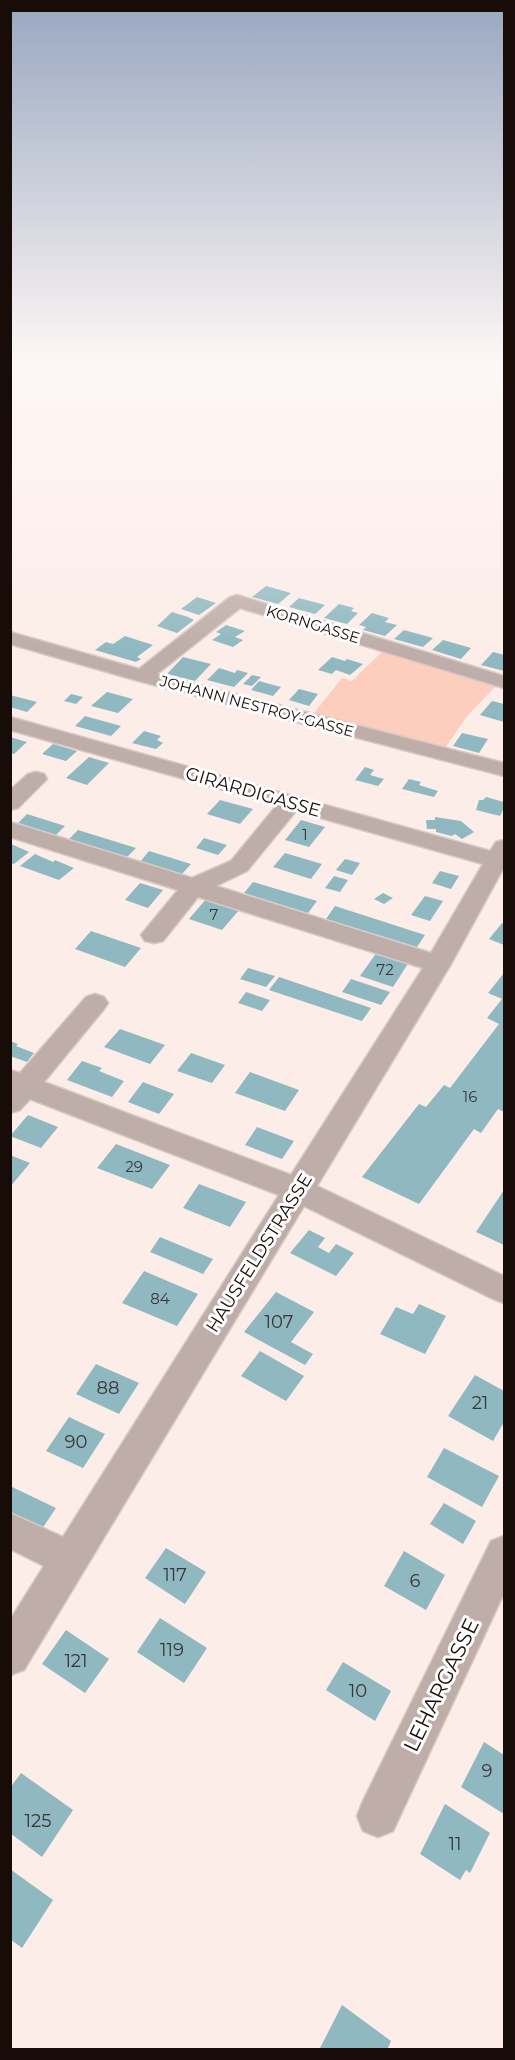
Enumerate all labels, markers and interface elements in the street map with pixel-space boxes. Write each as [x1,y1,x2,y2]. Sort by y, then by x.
street label: KORNGASSE [264,601,362,647]
street label: JOHANN NESTROY-GASSE [157,671,356,741]
street label: GIRARDIGASSE [183,762,323,822]
house number: 1 [302,825,308,844]
house number: 7 [210,905,219,924]
house number: 72 [376,960,394,979]
house number: 16 [463,1087,477,1106]
house number: 29 [125,1157,143,1176]
street label: HAUSFELDSTRASSE [201,1170,317,1336]
house number: 84 [150,1289,170,1308]
house number: 107 [265,1311,293,1333]
house number: 88 [97,1377,119,1399]
house number: 21 [472,1392,488,1414]
house number: 90 [65,1431,87,1453]
house number: 117 [163,1564,187,1586]
house number: 6 [410,1570,421,1592]
street label: LEHARGASSE [398,1614,484,1756]
house number: 119 [160,1639,184,1661]
house number: 121 [64,1650,88,1672]
house number: 10 [349,1680,367,1702]
house number: 9 [482,1760,493,1782]
house number: 125 [25,1810,51,1832]
house number: 11 [449,1833,462,1855]

